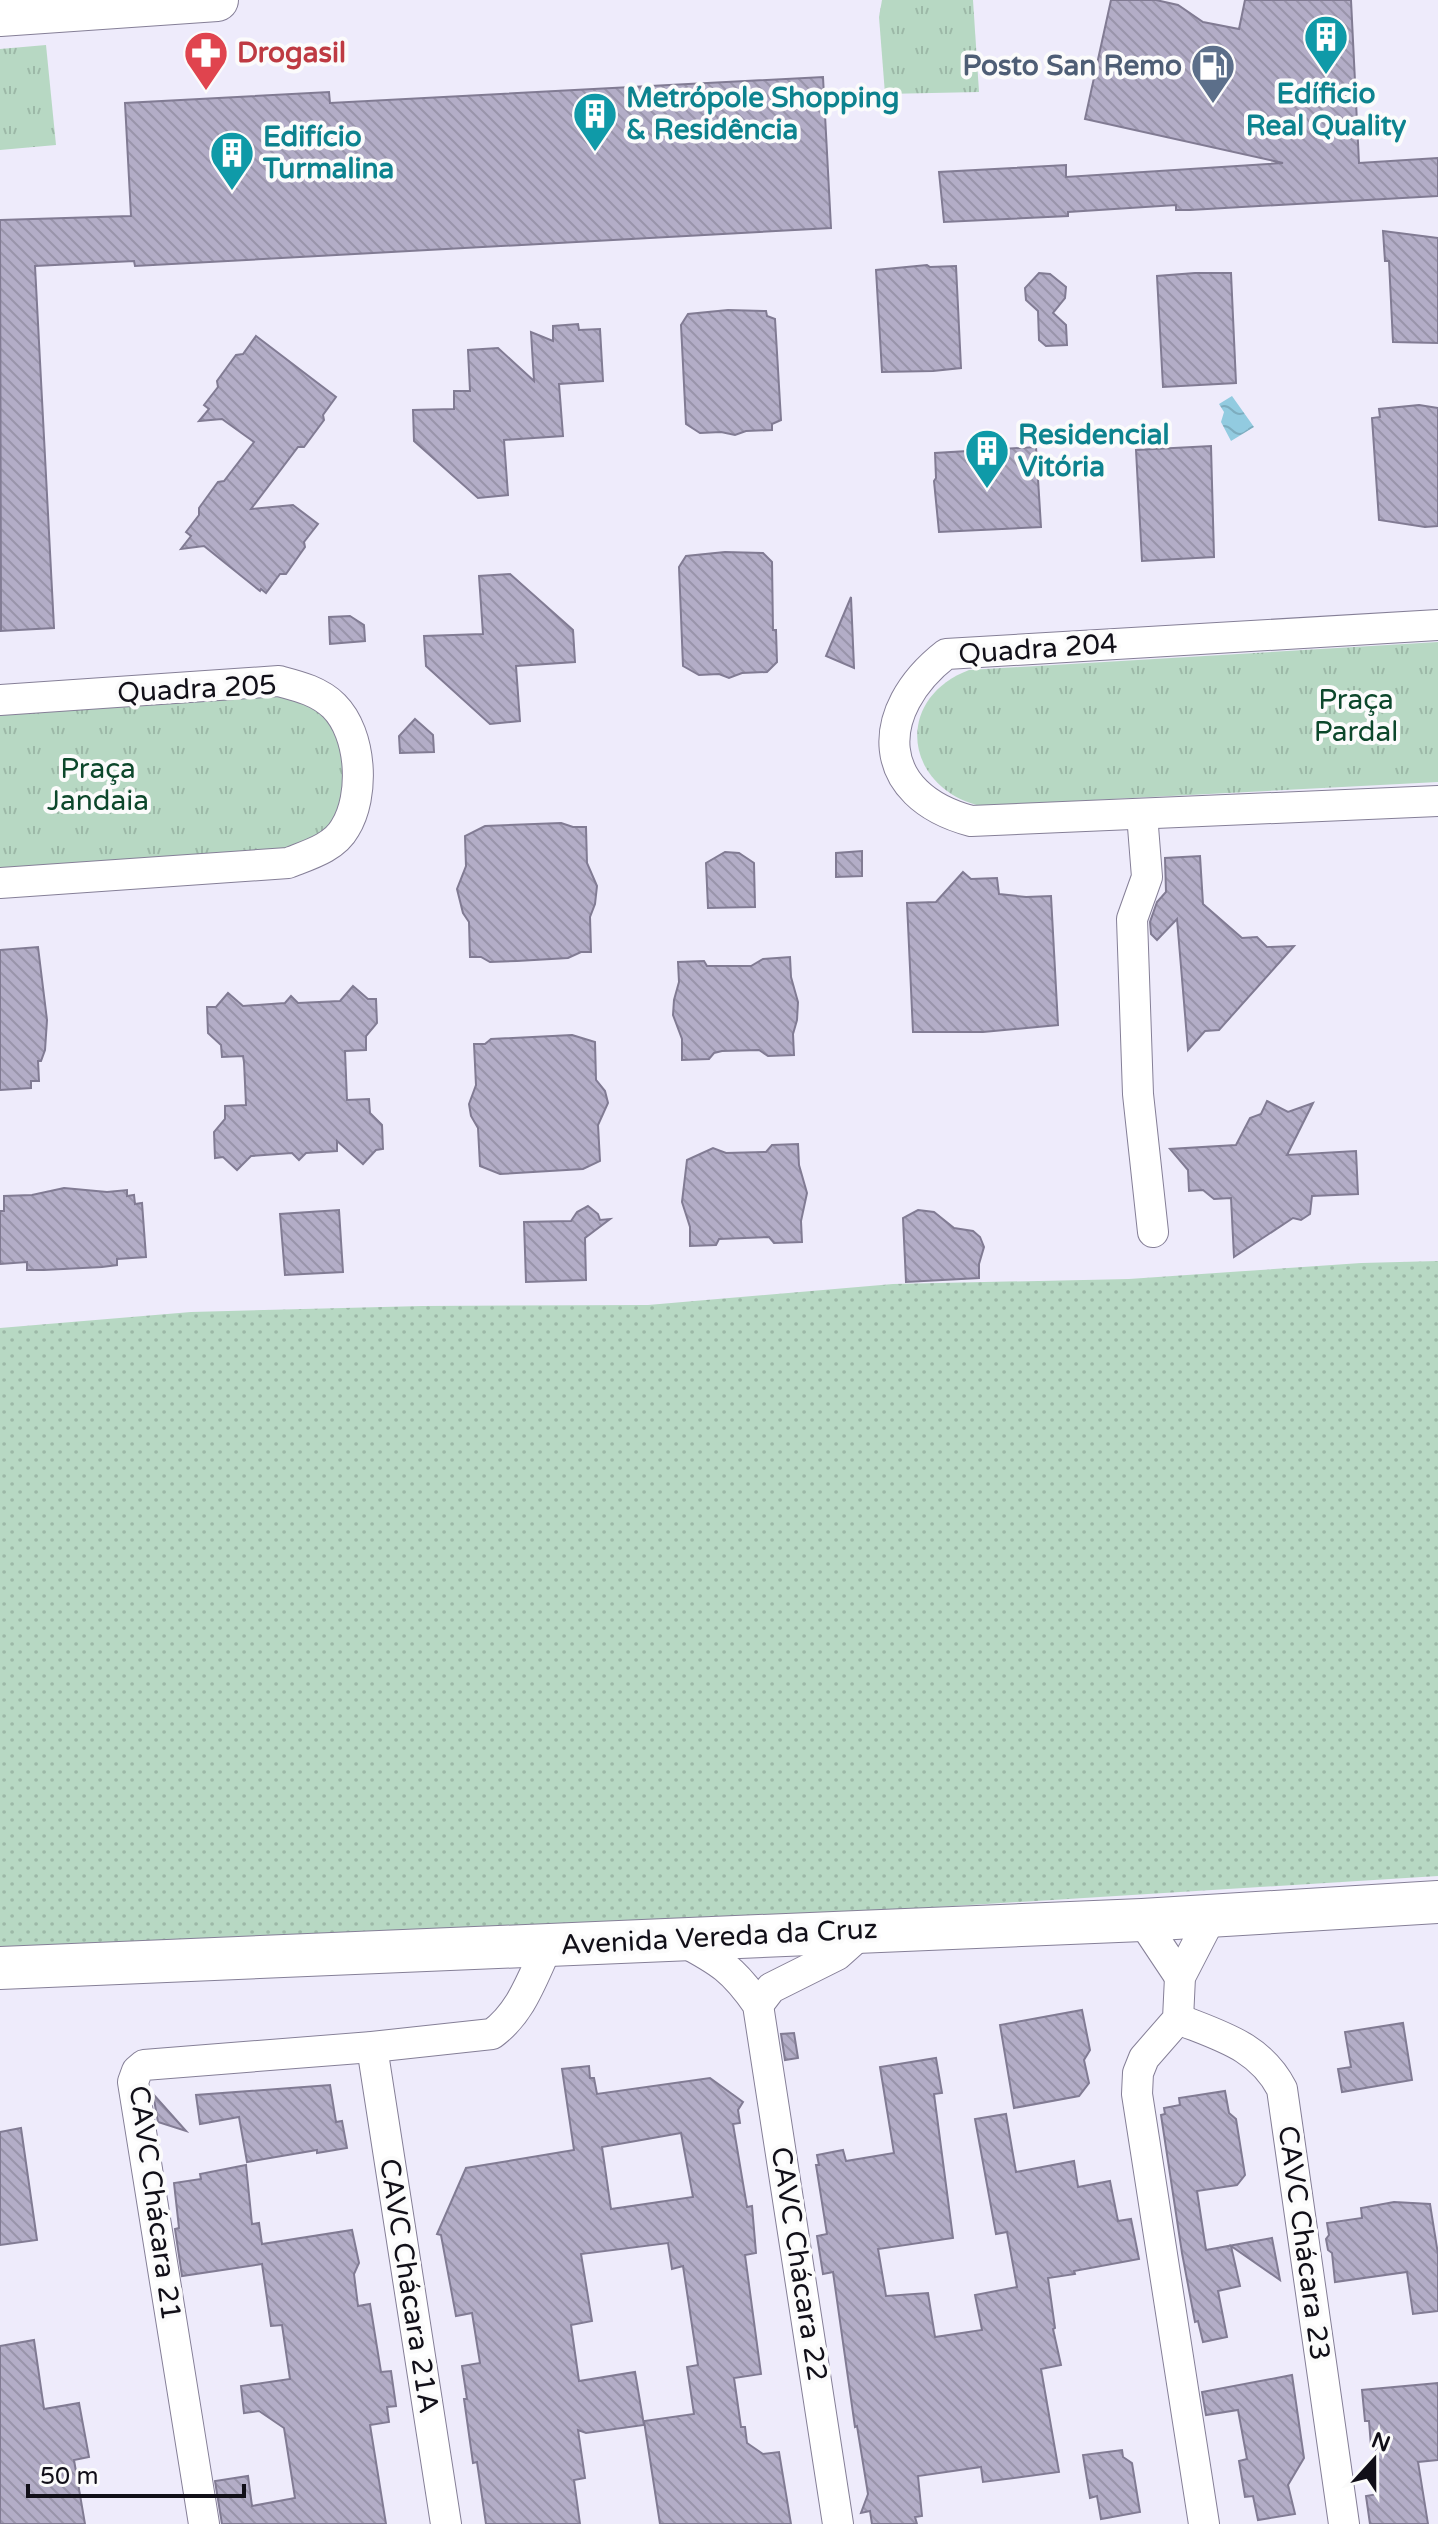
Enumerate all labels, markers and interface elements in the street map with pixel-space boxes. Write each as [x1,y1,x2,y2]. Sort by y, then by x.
building icon: Edíficio Real Quality [1302,13,1350,76]
pharmacy icon: Drogasil [182,29,230,92]
place label: Drogasil [237,36,346,70]
fuel station icon: Posto San Remo [1189,42,1237,105]
place label: Posto San Remo [963,49,1182,83]
place label: Edíficio Real Quality [1246,77,1406,143]
place label: Metrópole Shopping & Residência [626,81,899,147]
building icon: Metrópole Shopping & Residência [571,90,619,153]
place label: Edifício Turmalina [262,120,394,186]
building icon: Edifício Turmalina [208,129,256,192]
place label: Residencial Vitória [1018,418,1169,484]
building icon: Residencial Vitória [963,427,1011,490]
street label: Quadra 204 [957,626,1119,672]
street label: Quadra 205 [116,668,278,710]
park label: Praça Pardal [1314,683,1398,749]
park label: Praça Jandaia [47,752,149,818]
street label: Avenida Vereda da Cruz [560,1912,878,1962]
street label: CAVC Chácara 21 [122,2083,188,2323]
street label: CAVC Chácara 23 [1271,2123,1337,2363]
street label: CAVC Chácara 22 [764,2144,834,2384]
street label: CAVC Chácara 21A [372,2156,446,2416]
north arrow [1334,2420,1414,2500]
text: N [1368,2427,1394,2458]
scale bar [28,2448,244,2498]
text: 50 m [40,2462,98,2491]

